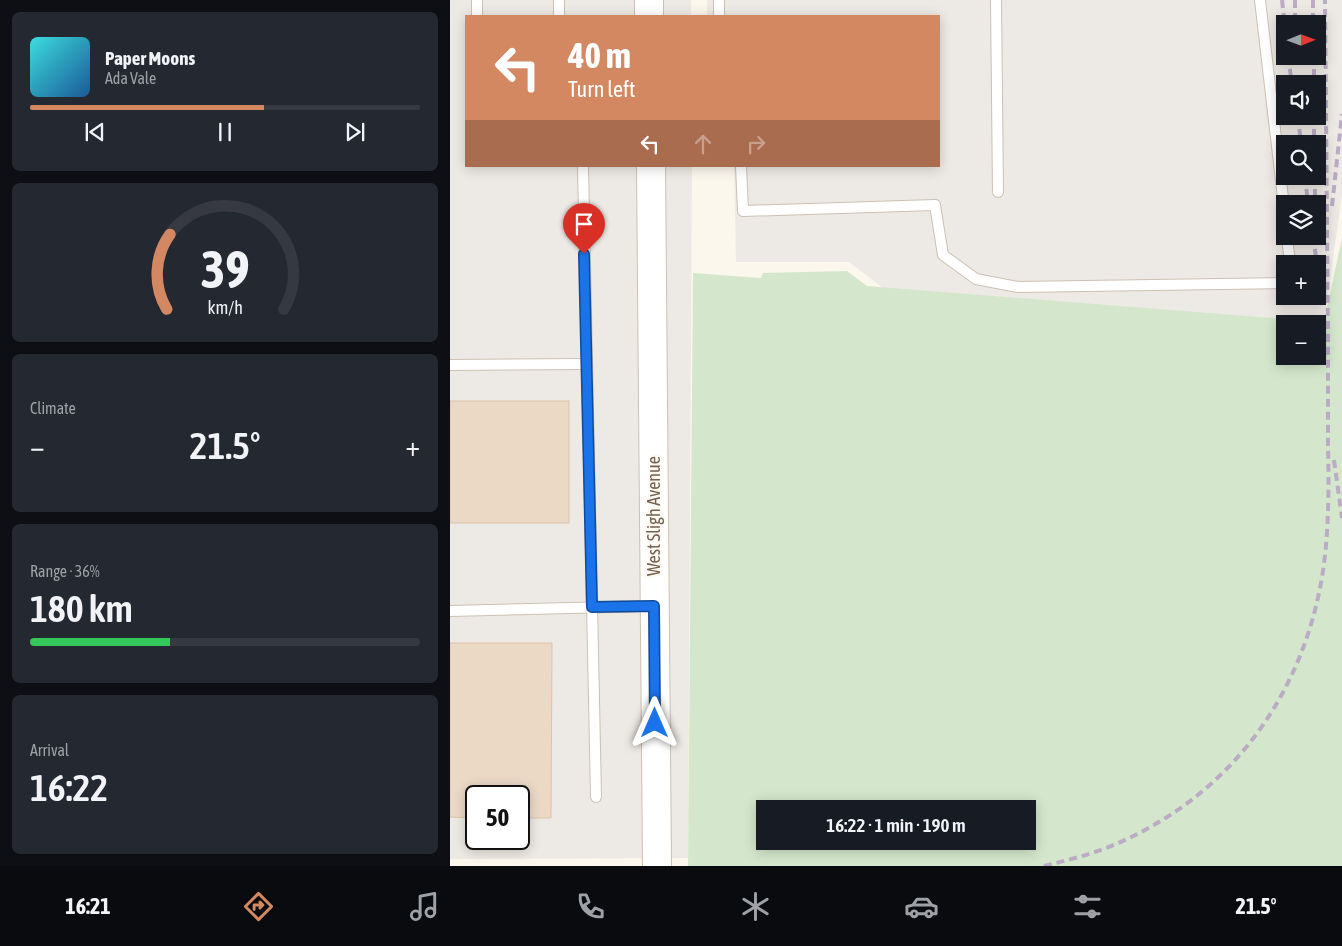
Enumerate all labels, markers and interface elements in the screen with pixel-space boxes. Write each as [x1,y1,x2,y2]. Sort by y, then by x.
north arrow [1276,15,1326,65]
map controls [1276,15,1326,365]
icon: left [485,35,550,100]
text: 40 m [568,35,631,75]
text: Paper Moons [105,47,195,69]
text: Ada Vale [105,69,156,87]
button: sound [1276,75,1326,125]
text: Turn left [568,76,635,102]
icon: previous [81,118,109,146]
icon: pause [211,118,239,146]
icon: next [341,118,369,146]
icon: left [636,130,664,158]
icon: ahead [689,130,717,158]
icon: right [742,130,770,158]
button: search [1276,135,1326,185]
button: layers [1276,195,1326,245]
pin [563,203,605,254]
icon: arrive [570,210,598,238]
text: 39 [201,239,249,299]
button: + [1276,255,1326,305]
text: km/h [207,297,243,318]
button: − [1276,315,1326,365]
text: Climate [30,399,76,417]
text: 21.5° [190,424,260,467]
text: − [30,430,45,462]
text: + [405,430,420,462]
street label: West Sligh Avenue [643,456,664,576]
text: Range · 36% [30,562,100,580]
text: 180 km [30,587,133,630]
position arrow [628,696,680,748]
text: Arrival [30,741,69,759]
text: 16:22 [30,766,108,809]
speed limit sign: 50 [465,785,530,850]
text: 16:22 · 1 min · 190 m [826,814,966,836]
icon: directions [241,889,276,924]
icon: music [407,889,442,924]
icon: phone [573,889,608,924]
icon: climate [738,889,773,924]
icon: car [904,889,939,924]
icon: filters [1070,889,1105,924]
text: 16:21 [65,893,111,919]
text: 21.5° [1236,893,1277,919]

